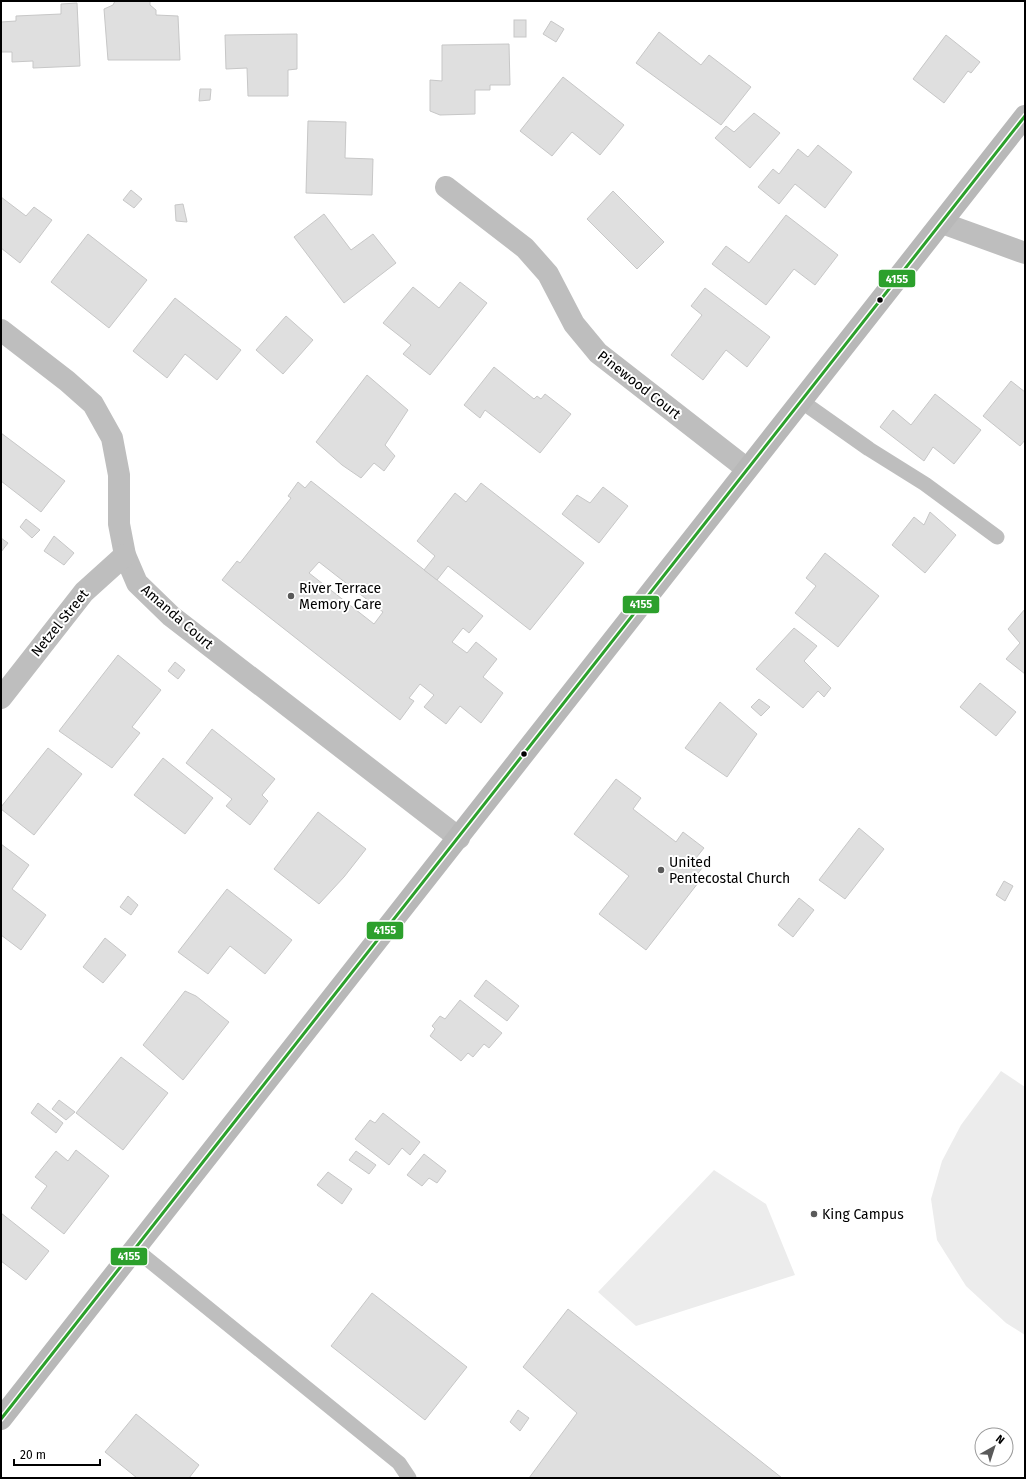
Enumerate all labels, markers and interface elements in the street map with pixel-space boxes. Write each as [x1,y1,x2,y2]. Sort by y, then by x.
line badge: 4155 [878,269,916,288]
text: 4155 [886,273,908,286]
unlabelled marker [875,295,885,305]
street label: Pinewood Court [594,347,685,423]
place label: River Terrace Memory Care [299,580,382,613]
street label: Amanda Court [138,581,217,654]
street label: Netzel Street [28,585,93,660]
marker: River Terrace Memory Care [286,591,296,601]
line badge: 4155 [622,595,660,614]
text: 4155 [630,598,652,611]
unlabelled marker [519,749,529,759]
place label: United Pentecostal Church [669,854,790,887]
marker: United Pentecostal Church [656,865,666,875]
line badge: 4155 [366,921,404,940]
text: 4155 [374,924,396,937]
place label: King Campus [822,1206,904,1223]
marker: King Campus [809,1209,819,1219]
line badge: 4155 [110,1247,148,1266]
text: 4155 [118,1250,140,1263]
north arrow [974,1427,1014,1467]
text: N [993,1432,1007,1447]
scale bar [14,1441,100,1467]
text: 20 m [20,1448,46,1462]

